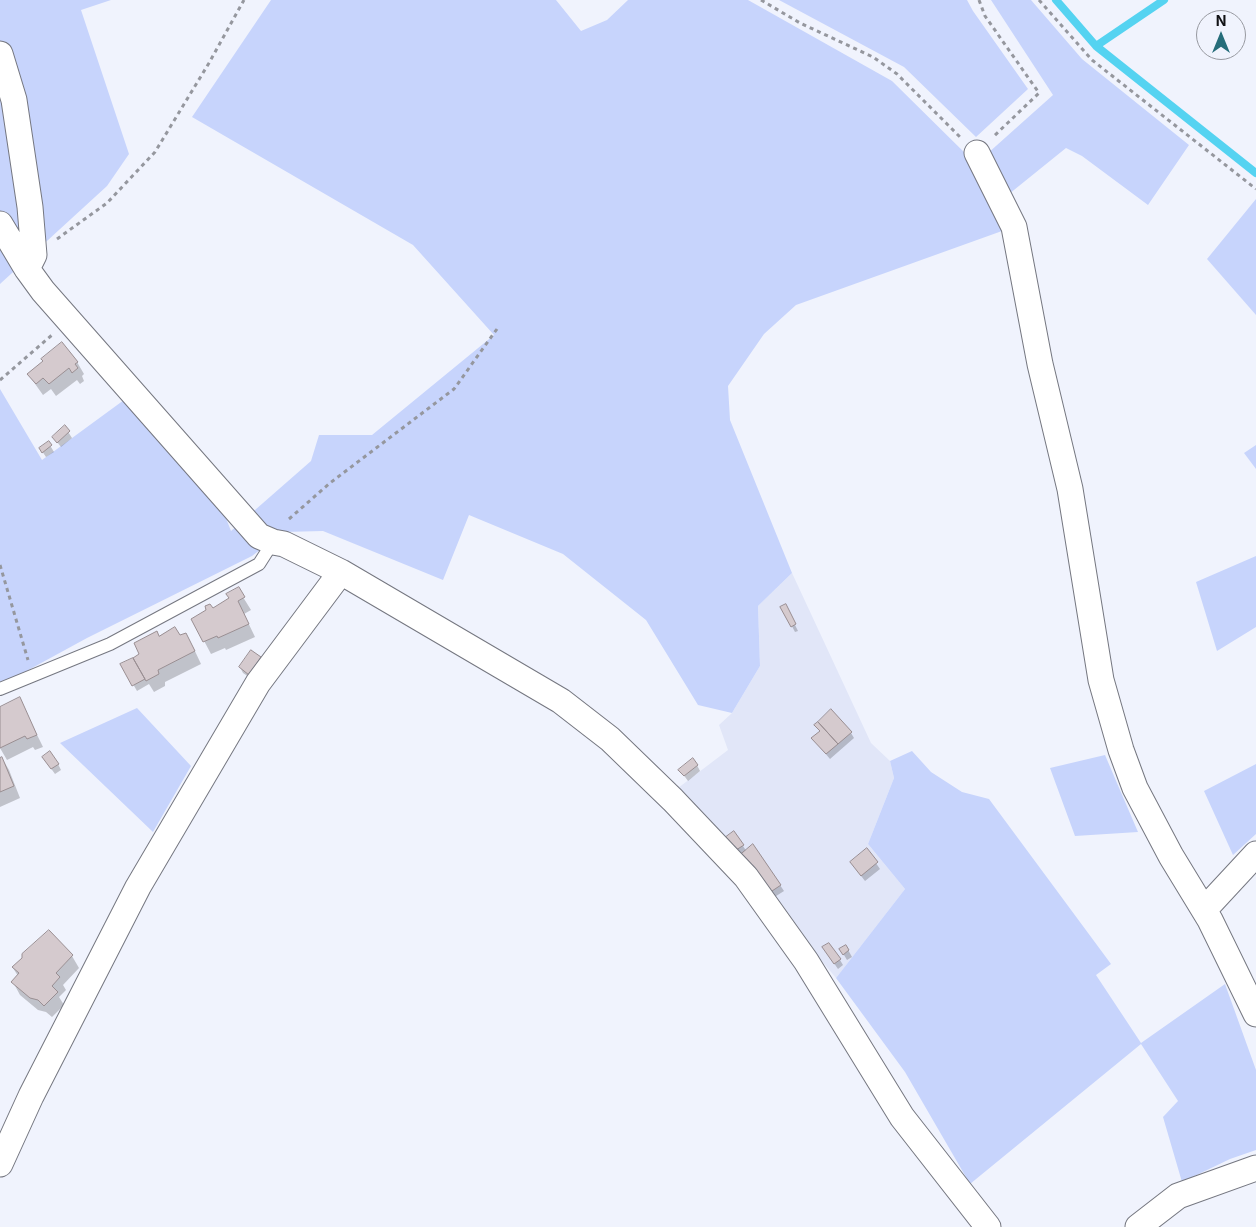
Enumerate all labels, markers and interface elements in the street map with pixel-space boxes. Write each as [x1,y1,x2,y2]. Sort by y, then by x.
north arrow [1196,10,1246,60]
text: N [1216,12,1226,29]

